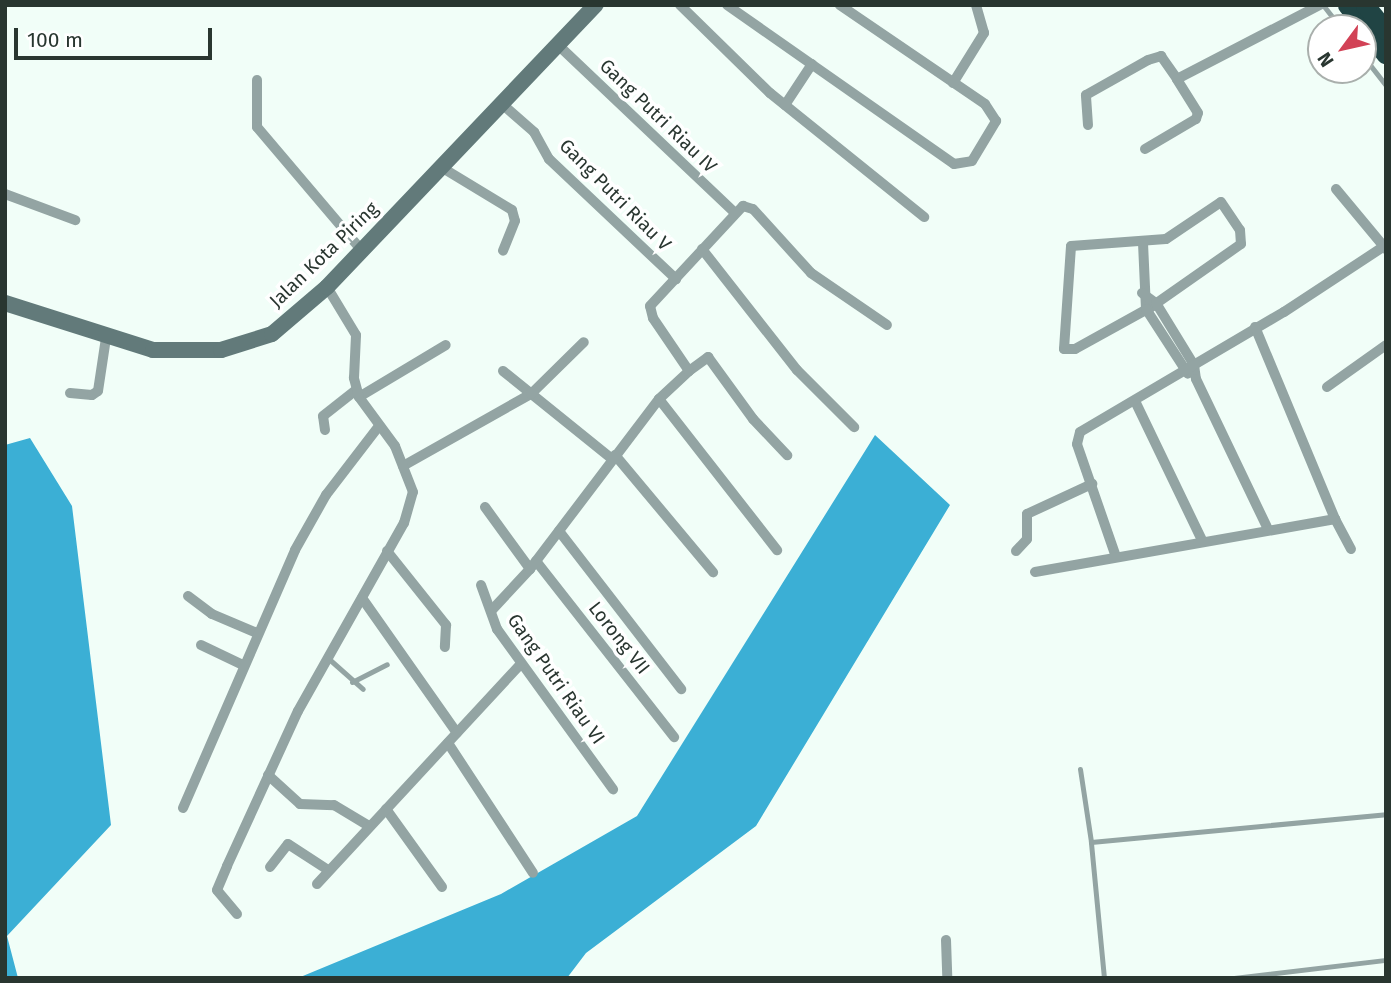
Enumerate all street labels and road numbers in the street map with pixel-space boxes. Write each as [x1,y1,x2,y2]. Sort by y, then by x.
street label: Gang Putri Riau IV [595,54,721,178]
street label: Gang Putri Riau V [554,134,676,256]
street label: Jalan Kota Piring [265,197,383,313]
street label: Lorong VII [584,597,654,679]
street label: Gang Putri Riau VI [502,609,610,749]

